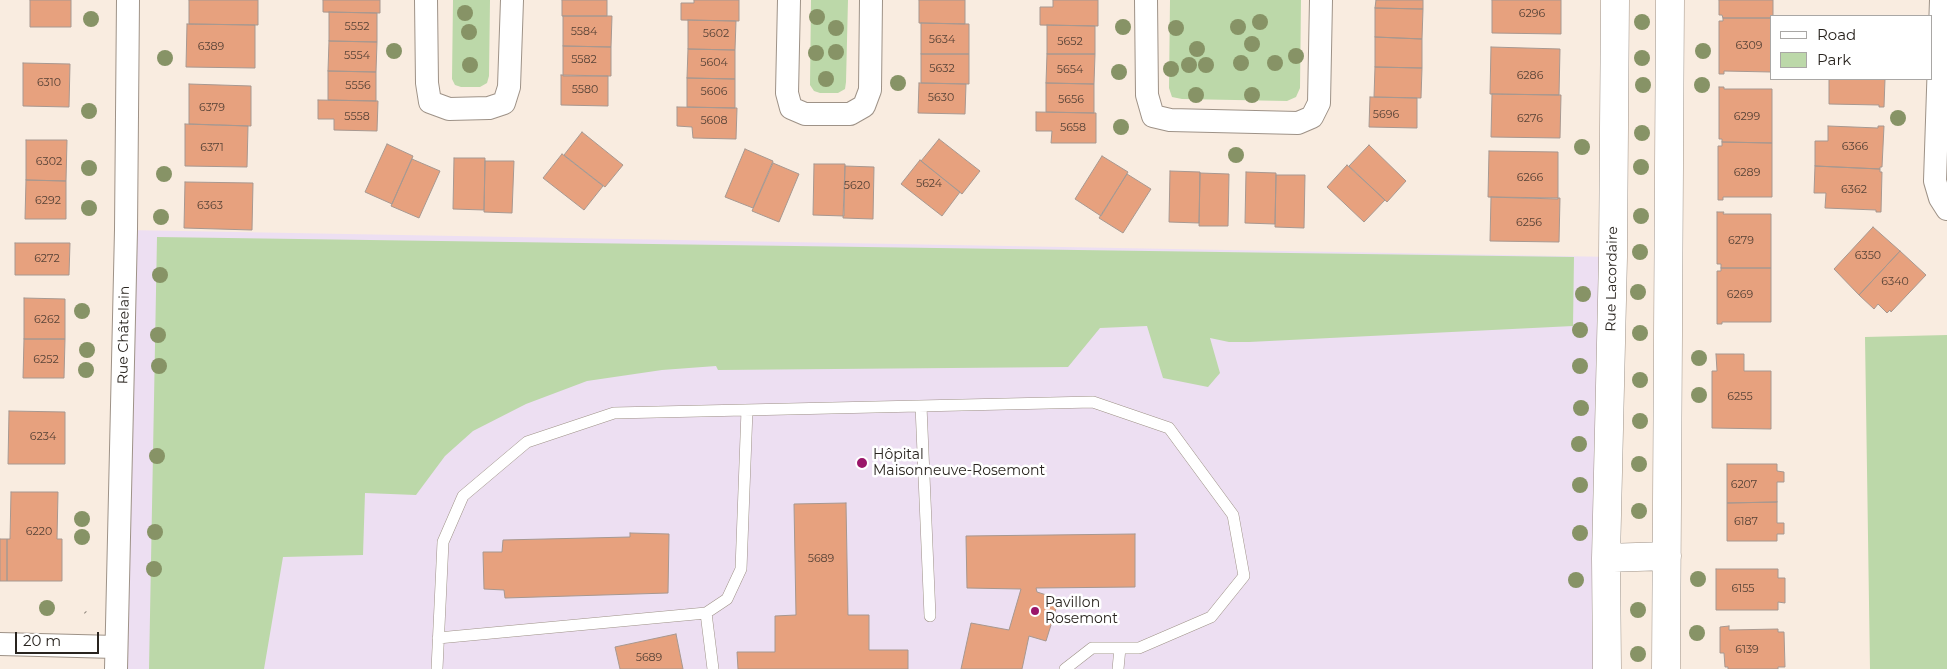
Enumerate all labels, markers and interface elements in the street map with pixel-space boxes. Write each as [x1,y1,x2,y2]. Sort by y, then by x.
house number: 6296 [1519,7,1545,21]
legend [1770,15,1932,80]
house number: 5552 [345,20,369,34]
house number: 5584 [571,25,597,39]
text: Road [1817,25,1856,44]
house number: 5602 [703,27,729,41]
house number: 5634 [929,33,955,47]
house number: 5652 [1057,35,1083,49]
house number: 6309 [1736,39,1762,53]
house number: 6389 [198,40,224,54]
house number: 5554 [344,49,370,63]
text: Park [1817,50,1851,69]
house number: 5582 [571,53,597,67]
house number: 5604 [700,56,728,70]
house number: 5632 [929,62,955,76]
house number: 5654 [1057,63,1083,77]
house number: 6286 [1517,69,1543,83]
house number: 6310 [37,76,61,90]
house number: 5556 [345,79,371,93]
house number: 5580 [572,83,598,97]
house number: 5606 [701,85,727,99]
house number: 5630 [928,91,954,105]
house number: 5656 [1058,93,1084,107]
house number: 6379 [199,101,225,115]
house number: 5696 [1373,108,1399,122]
house number: 5558 [344,110,370,124]
house number: 6299 [1734,110,1760,124]
house number: 6276 [1517,112,1543,126]
house number: 5608 [700,114,728,128]
house number: 5658 [1060,121,1086,135]
house number: 6366 [1842,140,1868,154]
house number: 6371 [200,141,224,155]
house number: 6302 [36,155,62,169]
house number: 6289 [1734,166,1760,180]
house number: 6266 [1517,171,1543,185]
house number: 5624 [916,177,942,191]
house number: 5620 [844,179,870,193]
house number: 6362 [1841,183,1867,197]
house number: 6292 [35,194,61,208]
house number: 6363 [197,199,223,213]
house number: 6256 [1516,216,1542,230]
street label: Rue Lacordaire [1603,226,1621,332]
house number: 6279 [1728,234,1754,248]
house number: 6350 [1855,249,1881,263]
house number: 6272 [34,252,60,266]
house number: 6340 [1881,275,1909,289]
street label: Rue Châtelain [115,286,133,384]
house number: 6269 [1727,288,1753,302]
house number: 6262 [34,313,60,327]
house number: 6252 [33,353,59,367]
house number: 6255 [1727,390,1753,404]
house number: 6234 [30,430,56,444]
place label: Hôpital Maisonneuve-Rosemont [873,447,1045,480]
marker: Hôpital Maisonneuve-Rosemont [855,456,869,470]
house number: 6207 [1731,478,1757,492]
house number: 6187 [1734,515,1758,529]
house number: 6220 [26,525,52,539]
house number: 5689 [808,552,834,566]
house number: 6155 [1731,582,1755,596]
place label: Pavillon Rosemont [1045,595,1118,628]
marker: Pavillon Rosemont [1029,605,1041,617]
scale bar [18,622,101,654]
text: 20 m [23,631,61,650]
house number: 6139 [1735,643,1759,657]
house number: 5689 [636,651,662,665]

